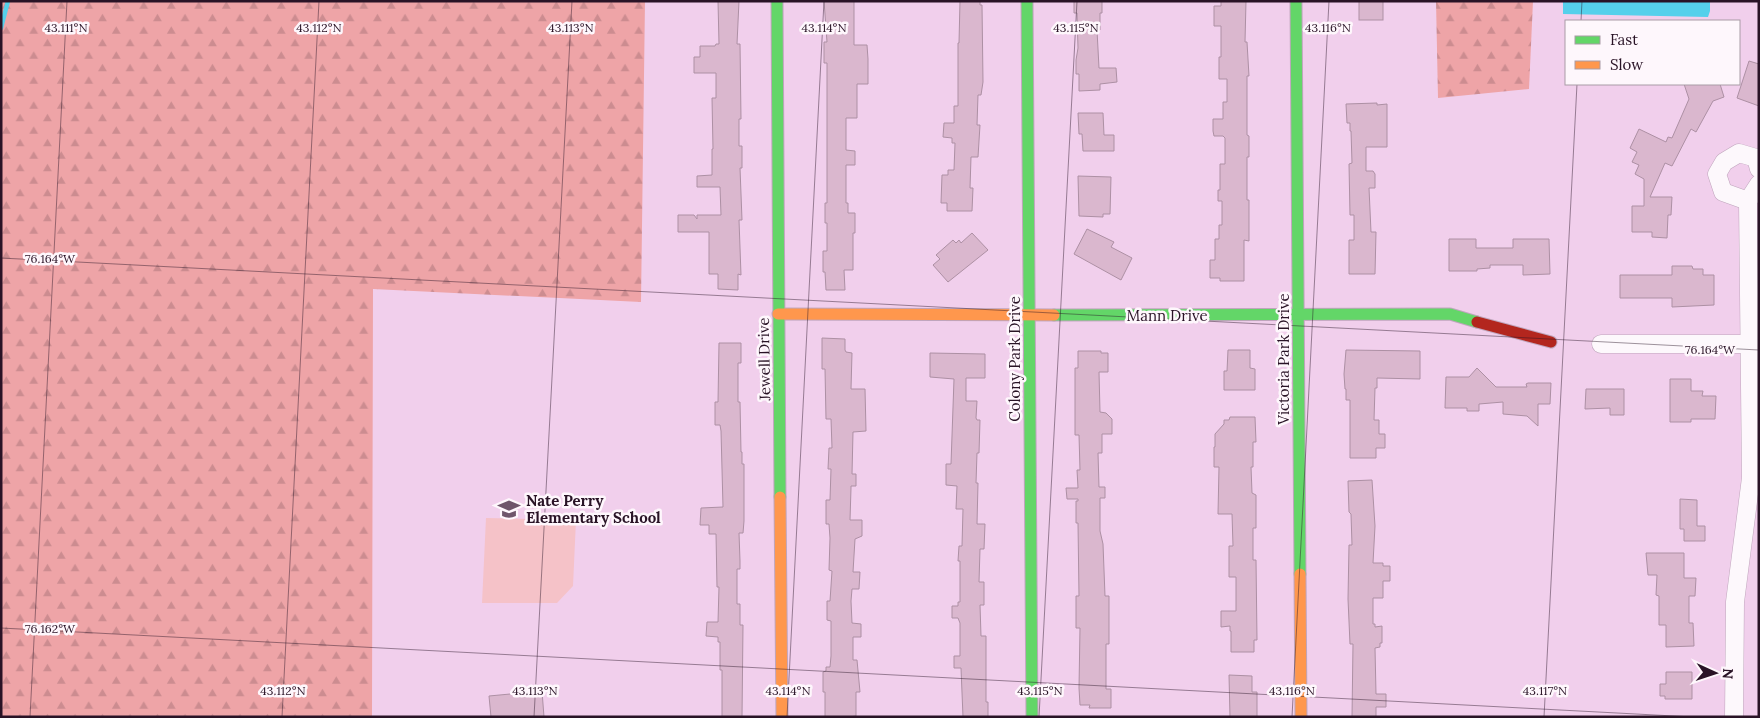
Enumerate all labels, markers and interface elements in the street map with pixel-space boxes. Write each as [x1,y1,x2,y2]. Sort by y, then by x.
text: 43.111°N [44,20,88,35]
text: 43.112°N [296,20,342,35]
text: 43.113°N [548,20,594,35]
text: 43.114°N [801,20,847,35]
text: 43.115°N [1053,20,1099,35]
text: 43.116°N [1305,20,1351,35]
legend [1565,20,1740,85]
text: Fast [1610,30,1638,49]
text: Slow [1610,55,1643,74]
text: 76.164°W [25,251,76,266]
street label: Victoria Park Drive [1274,293,1293,426]
street label: Colony Park Drive [1005,296,1024,422]
street label: Mann Drive [1126,306,1208,325]
street label: Jewell Drive [754,317,774,402]
text: 76.164°W [1685,342,1736,357]
place label: Nate Perry Elementary School [526,491,661,527]
school or university icon: Nate Perry Elementary School [496,496,522,522]
text: 76.162°W [25,621,76,636]
north arrow [1690,648,1740,698]
text: N [1719,668,1737,680]
text: 43.112°N [260,683,306,698]
text: 43.113°N [512,683,558,698]
text: 43.114°N [765,683,811,698]
text: 43.115°N [1017,683,1063,698]
text: 43.116°N [1269,683,1315,698]
text: 43.117°N [1523,683,1567,698]

